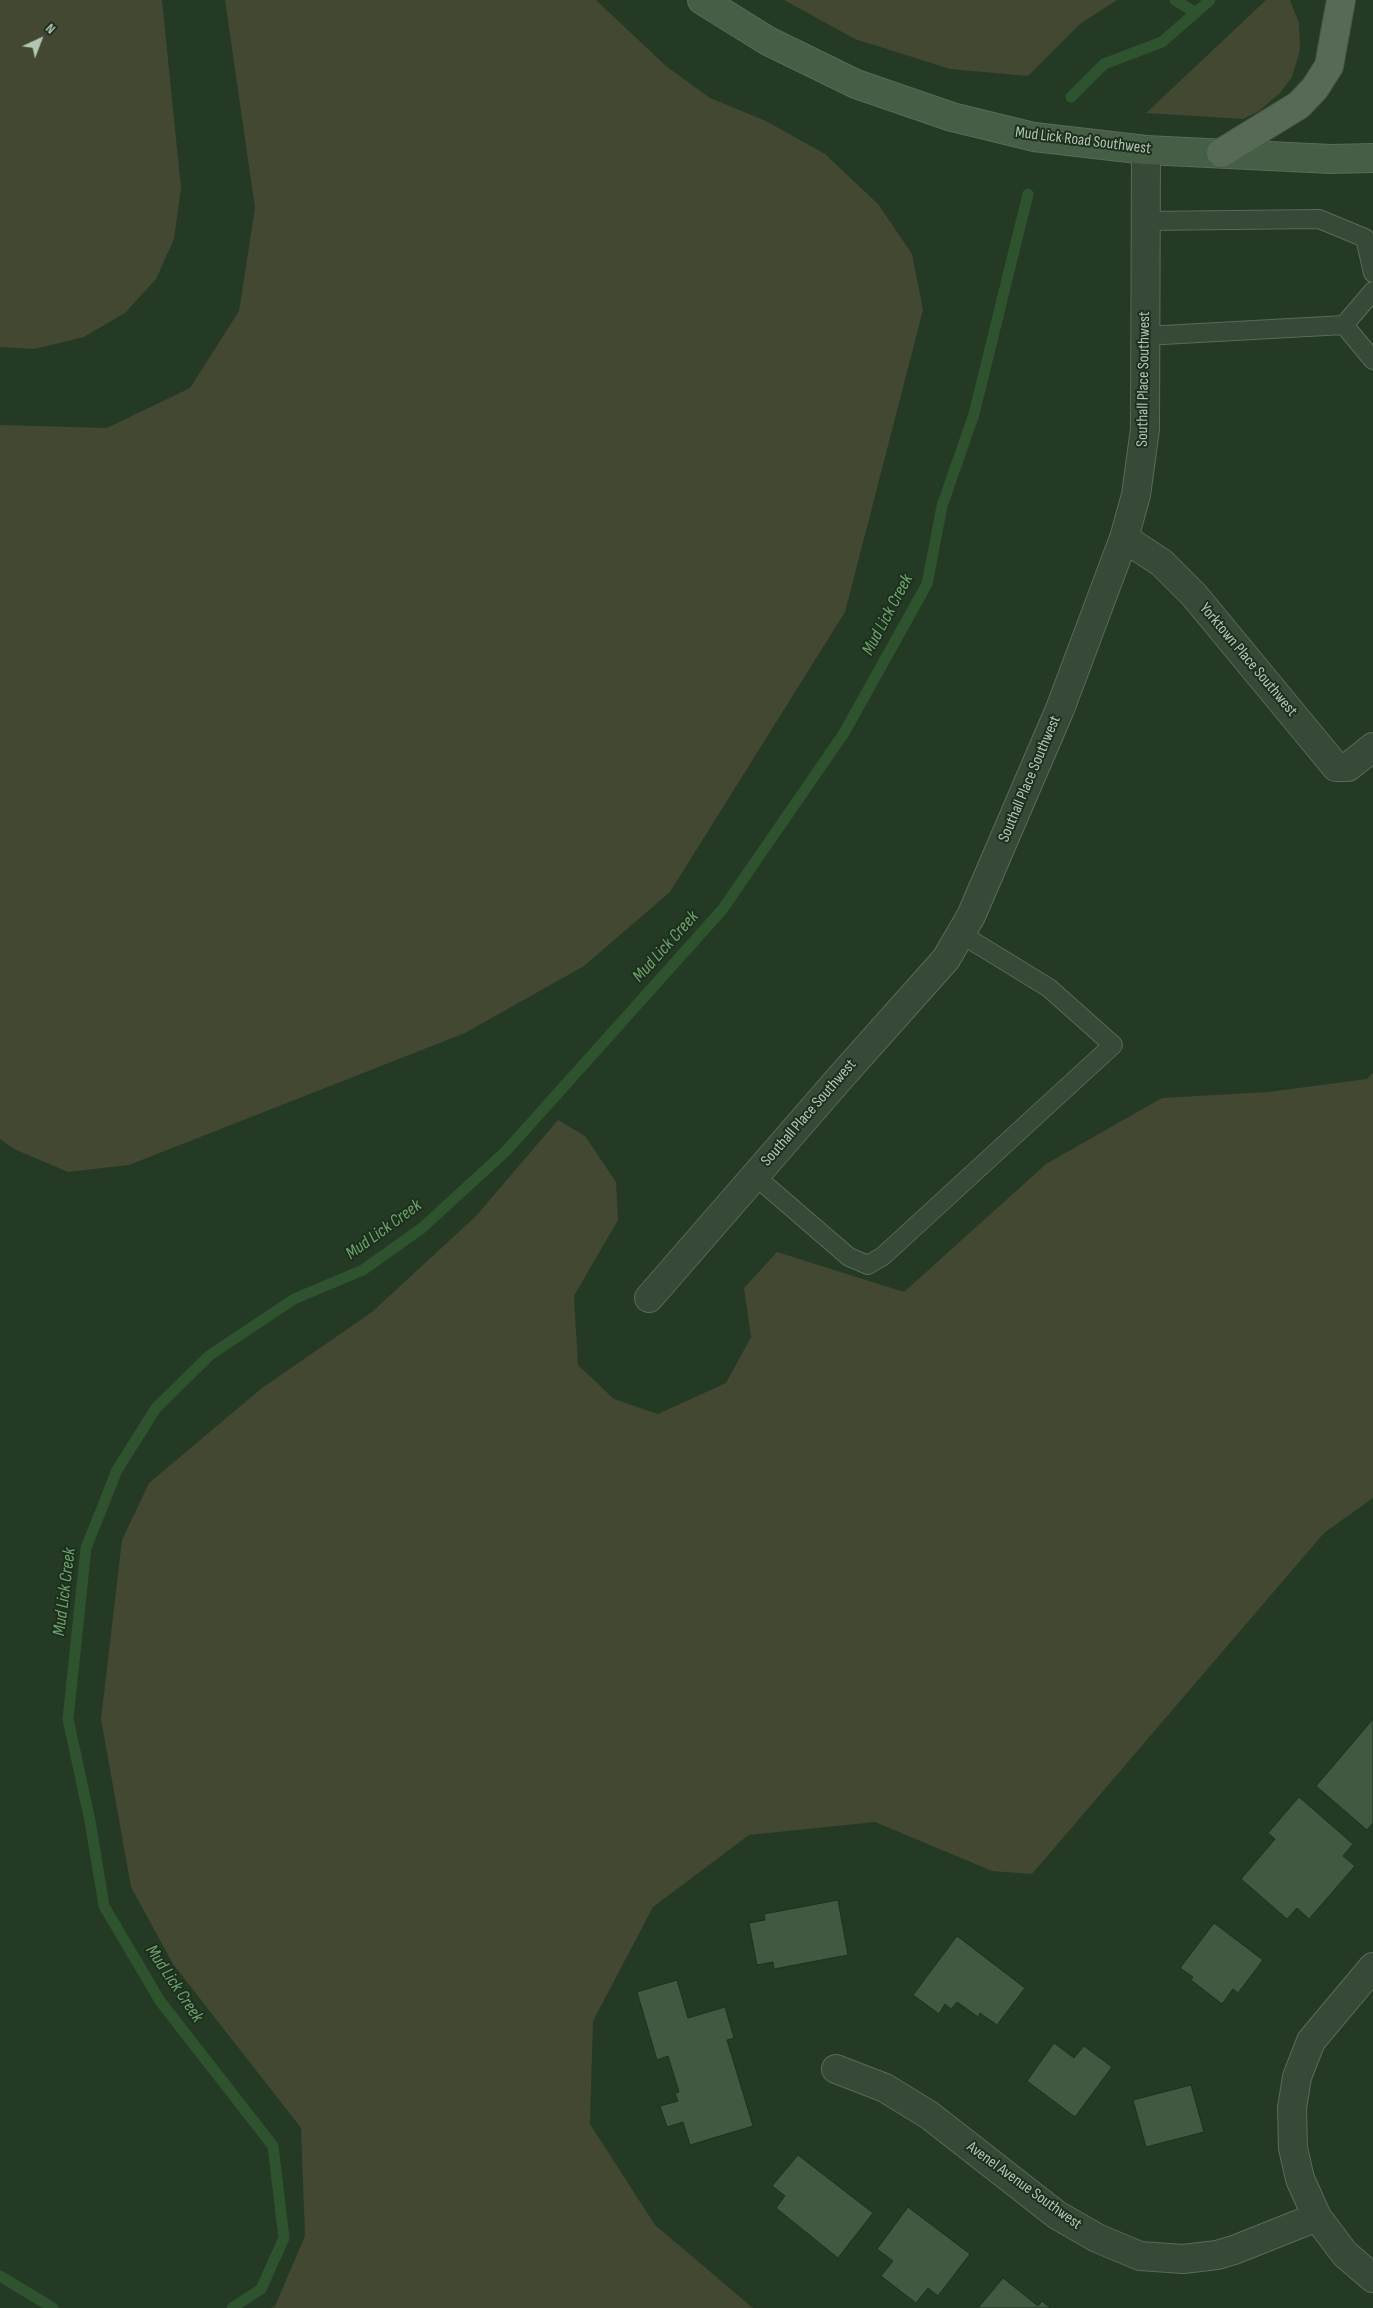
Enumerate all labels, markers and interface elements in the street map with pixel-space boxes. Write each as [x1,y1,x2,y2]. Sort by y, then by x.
north arrow [15,15,65,65]
text: N [42,20,59,37]
street label: Mud Lick Road Southwest [1014,123,1152,159]
street label: Southall Place Southwest [1133,311,1155,447]
water label: Mud Lick Creek [858,571,918,659]
street label: Yorktown Place Southwest [1195,599,1301,721]
street label: Southall Place Southwest [995,713,1065,845]
water label: Mud Lick Creek [628,907,704,987]
street label: Southall Place Southwest [757,1056,861,1170]
water label: Mud Lick Creek [342,1195,426,1265]
water label: Mud Lick Creek [49,1547,81,1637]
water label: Mud Lick Creek [140,1941,208,2027]
street label: Avenel Avenue Southwest [963,2138,1085,2234]

